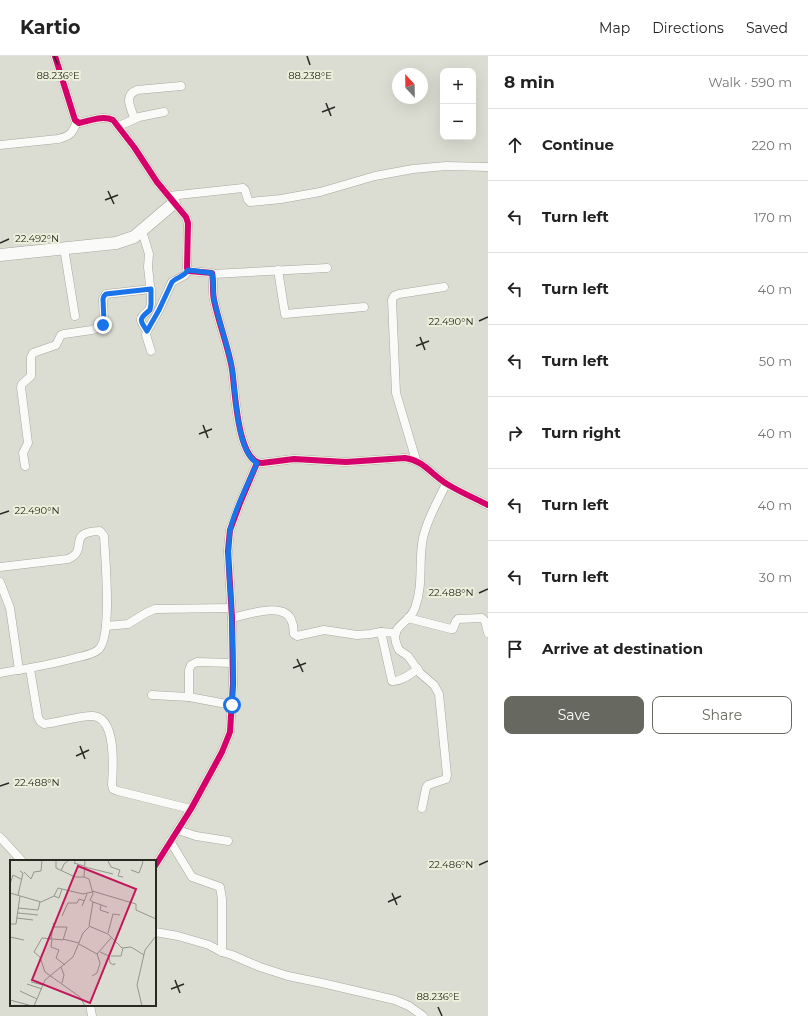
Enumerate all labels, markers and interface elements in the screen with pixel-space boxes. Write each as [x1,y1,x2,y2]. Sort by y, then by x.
text: Kartio [20,16,80,39]
text: Map [599,19,630,37]
text: Directions [652,19,724,37]
text: Saved [746,19,788,37]
north arrow [392,68,428,104]
map controls [440,68,476,140]
button: + [440,68,476,104]
text: 88.236°E [36,69,80,82]
text: 88.238°E [288,69,332,82]
text: 8 min [504,72,555,92]
text: Walk · 590 m [708,74,792,90]
button: − [440,104,476,140]
icon: ahead [504,134,526,156]
text: Continue [542,135,614,154]
text: 220 m [751,137,792,153]
icon: left [504,206,526,228]
text: Turn left [542,207,609,226]
text: 170 m [754,209,792,225]
text: 22.492°N [15,232,59,245]
icon: left [504,278,526,300]
text: Turn left [542,279,609,298]
text: 40 m [758,281,792,297]
text: 22.490°N [428,315,474,328]
route end [94,316,112,334]
icon: left [504,350,526,372]
text: Turn left [542,351,609,370]
text: 50 m [759,353,792,369]
icon: right [504,422,526,444]
text: Turn right [542,423,621,442]
text: 40 m [758,425,792,441]
icon: left [504,494,526,516]
text: Turn left [542,495,609,514]
text: 40 m [758,497,792,513]
text: 22.490°N [14,504,60,517]
icon: left [504,566,526,588]
text: Turn left [542,567,609,586]
text: 30 m [759,569,792,585]
text: 22.488°N [428,586,474,599]
icon: arrive [504,638,526,660]
text: Arrive at destination [542,639,703,658]
route start [223,696,241,714]
button: Save [504,696,644,734]
button: Share [652,696,792,734]
text: 22.488°N [14,776,60,789]
text: 22.486°N [429,858,473,871]
inset map [10,860,156,1006]
text: 88.236°E [416,990,460,1003]

